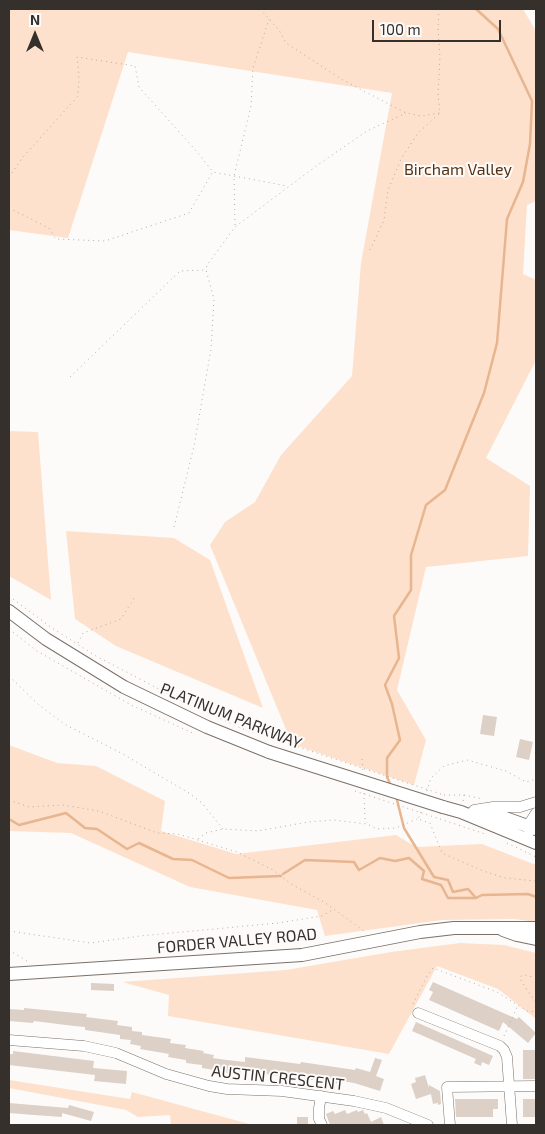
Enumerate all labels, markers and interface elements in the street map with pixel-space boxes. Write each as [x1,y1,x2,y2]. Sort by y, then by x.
north arrow [10,10,60,60]
scale bar [375,10,504,42]
text: N [30,11,40,28]
text: 100 m [380,20,421,38]
park label: Bircham Valley [404,160,512,180]
street label: PLATINUM PARKWAY [157,679,305,753]
street label: FORDER VALLEY ROAD [156,924,318,958]
street label: AUSTIN CRESCENT [211,1061,345,1095]

